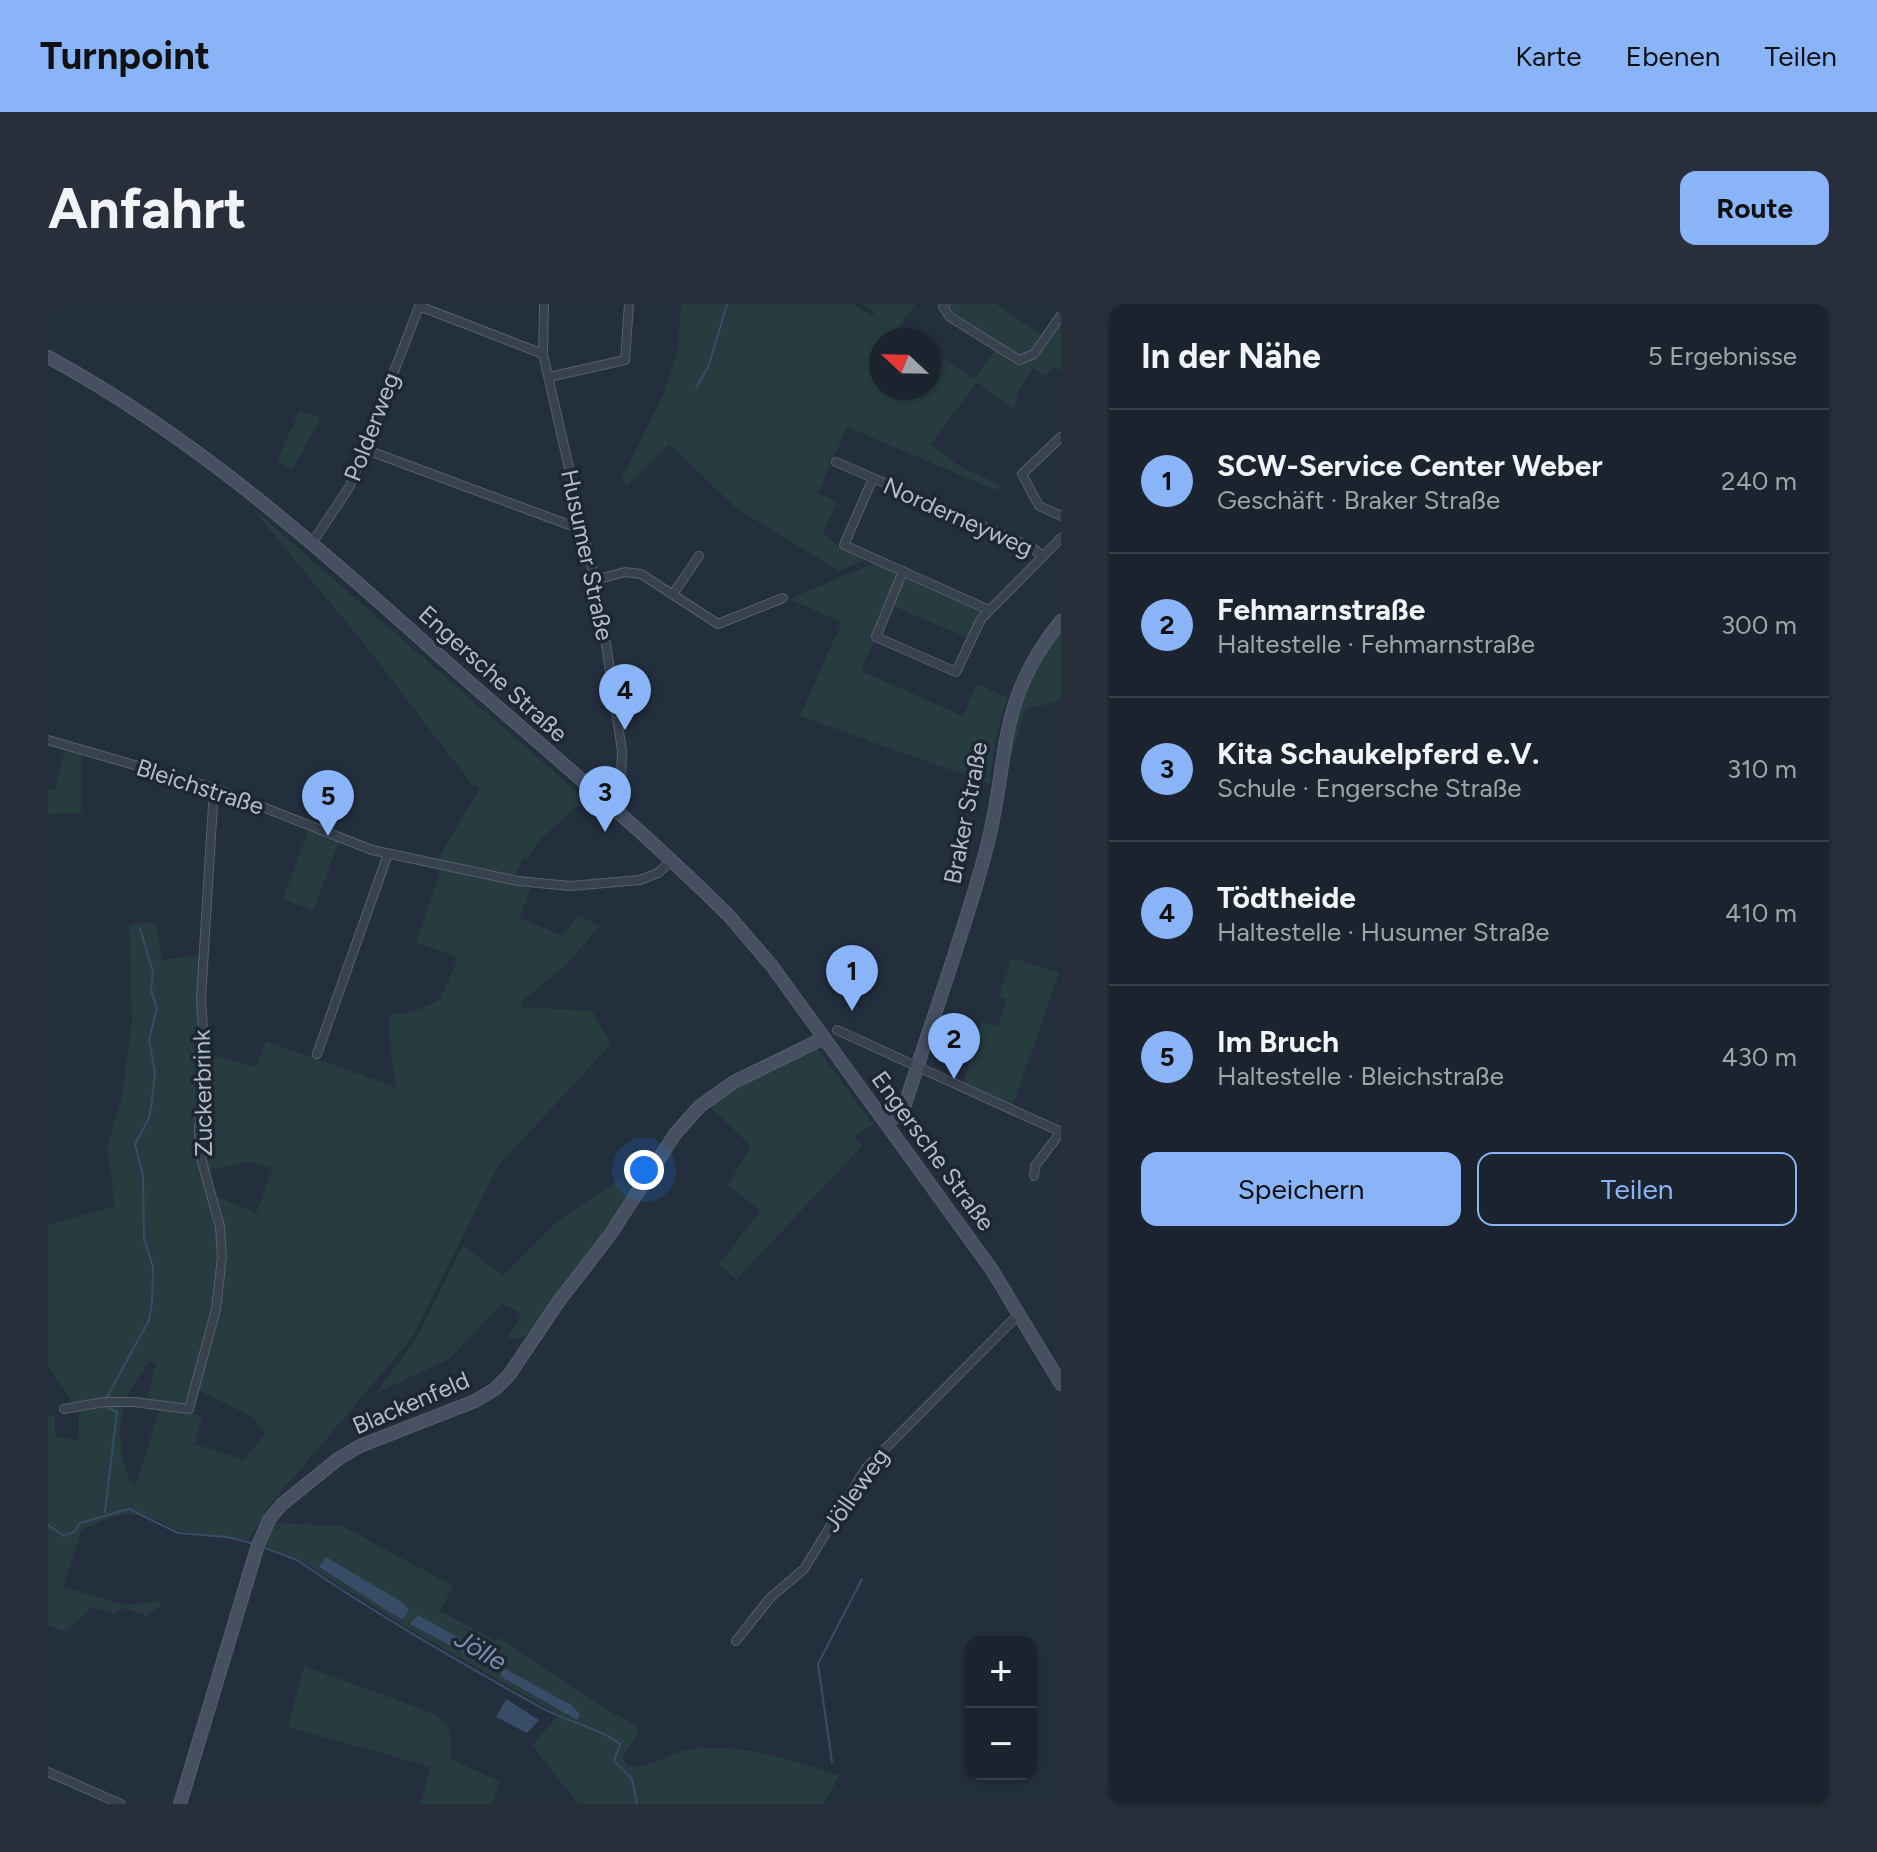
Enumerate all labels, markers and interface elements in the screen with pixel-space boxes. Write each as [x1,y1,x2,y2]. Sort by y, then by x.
text: Turnpoint [40,33,210,79]
text: Karte [1515,39,1582,73]
text: Ebenen [1626,39,1720,73]
text: Teilen [1764,39,1837,73]
button: Route [1680,171,1829,245]
text: Anfahrt [48,175,247,242]
north arrow [869,328,941,400]
text: In der Nähe [1141,336,1321,377]
text: 5 Ergebnisse [1648,340,1797,372]
street label: Polderweg [338,368,405,485]
text: SCW-Service Center Weber [1217,447,1603,484]
text: 1 [1162,465,1172,497]
text: 240 m [1721,465,1797,497]
street label: Husumer Straße [555,467,620,643]
street label: Norderneyweg [879,471,1037,562]
text: Geschäft · Braker Straße [1217,484,1500,516]
text: Fehmarnstraße [1217,591,1425,628]
street label: Engersche Straße [413,599,574,748]
text: 2 [1159,609,1175,641]
text: 300 m [1721,609,1797,641]
text: Haltestelle · Fehmarnstraße [1217,628,1535,660]
pin: 4 [599,664,651,730]
text: Kita Schaukelpferd e.V. [1217,735,1539,772]
street label: Braker Straße [938,739,994,887]
street label: Bleichstraße [133,752,268,821]
text: 3 [1160,753,1174,785]
text: 310 m [1727,753,1797,785]
pin: 3 [579,766,631,832]
pin: 5 [302,770,354,836]
text: Schule · Engersche Straße [1217,772,1522,804]
text: Tödtheide [1217,879,1356,916]
text: 4 [1159,897,1175,929]
text: 410 m [1725,897,1797,929]
text: Haltestelle · Husumer Straße [1217,916,1550,948]
pin: 1 [826,945,878,1011]
pin: 2 [928,1013,980,1079]
text: Im Bruch [1217,1023,1339,1060]
street label: Zuckerbrink [187,1029,218,1157]
text: 5 [1159,1041,1175,1073]
text: 430 m [1721,1041,1797,1073]
text: Haltestelle · Bleichstraße [1217,1060,1504,1092]
street label: Engersche Straße [866,1065,1001,1236]
your location [624,1150,664,1190]
button: Speichern [1141,1152,1461,1226]
button: Teilen [1477,1152,1797,1226]
street label: Blackenfeld [348,1365,474,1440]
street label: Jölleweg [816,1442,895,1537]
water label: Jölle [449,1622,512,1678]
map controls [965,1636,1037,1780]
button: + [965,1636,1037,1708]
button: − [965,1708,1037,1780]

